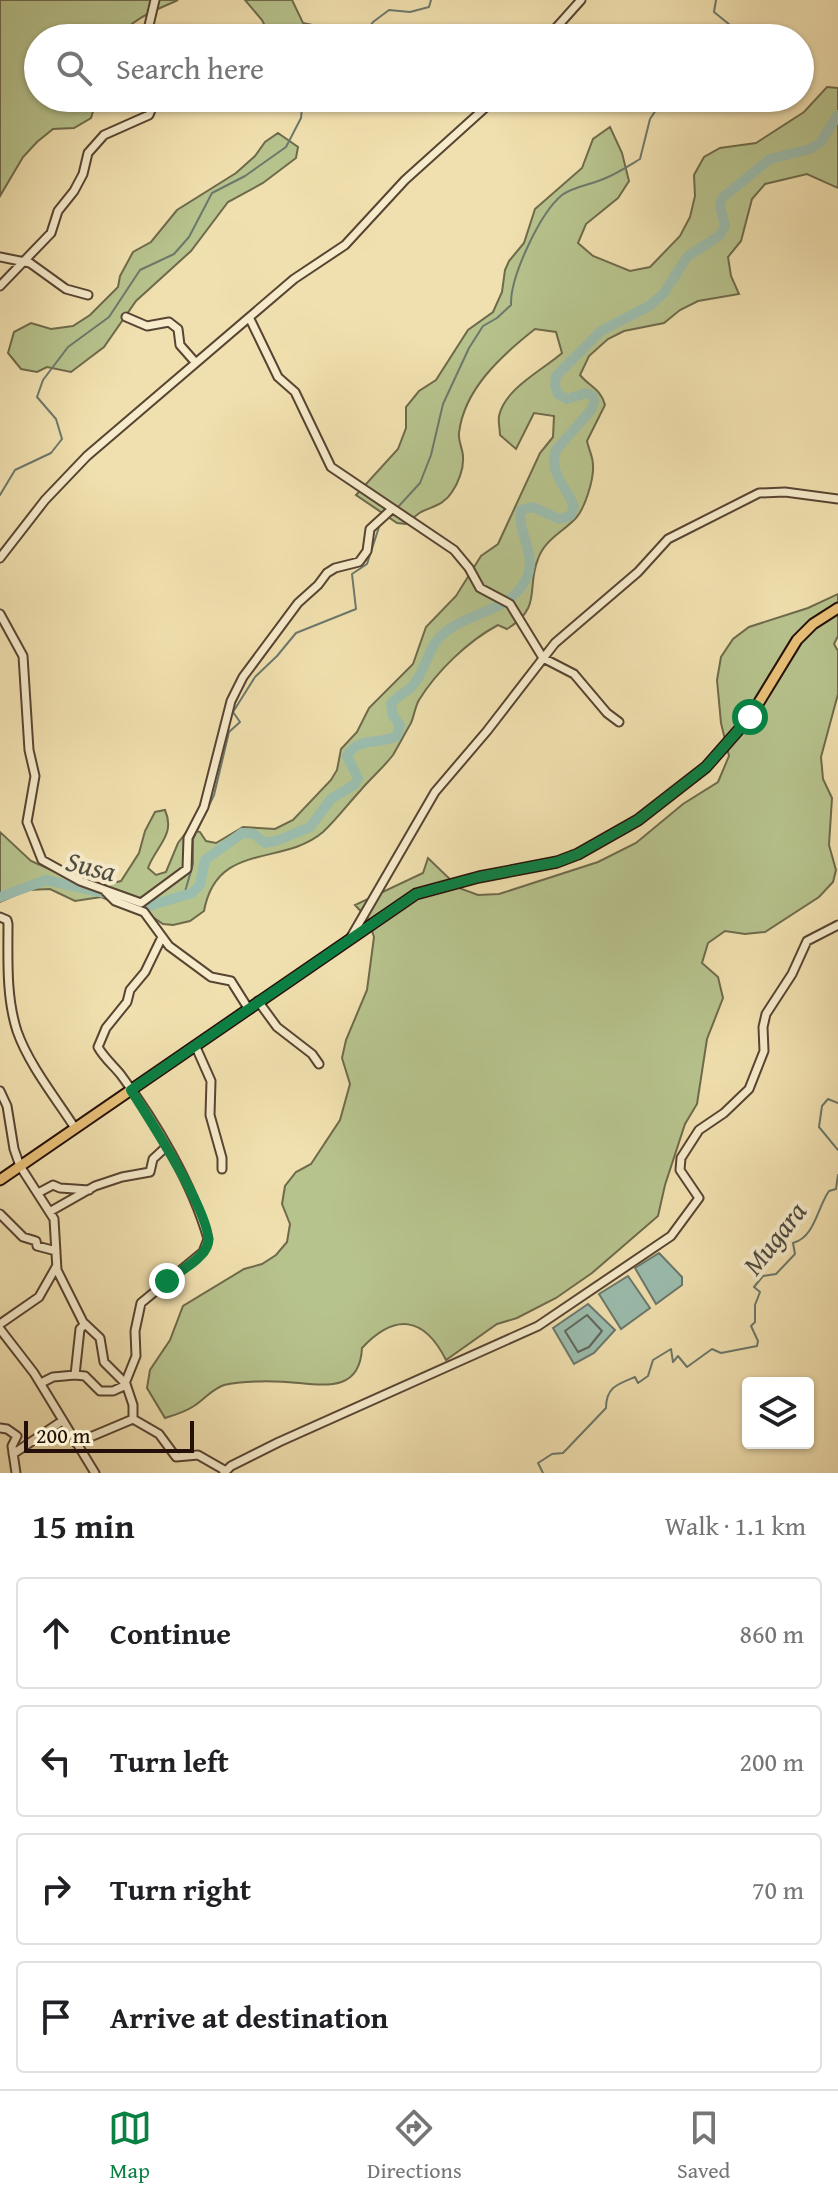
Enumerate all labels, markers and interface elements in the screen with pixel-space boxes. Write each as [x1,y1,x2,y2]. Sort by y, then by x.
search box [24,24,814,112]
icon: search [52,46,96,90]
text: Search here [116,46,264,90]
route start [732,699,768,735]
water label: Susa [62,840,120,891]
water label: Mugara [732,1192,816,1283]
route end [149,1263,185,1299]
map controls [742,1377,814,1449]
button: layers [742,1377,814,1449]
scale bar [24,1417,194,1453]
text: 200 m [36,1419,91,1451]
text: 15 min [32,1501,134,1550]
text: Walk · 1.1 km [665,1506,806,1545]
icon: ahead [34,1611,78,1655]
text: Continue [110,1611,231,1655]
text: 860 m [739,1614,804,1653]
icon: left [34,1739,78,1783]
text: Turn left [110,1739,229,1783]
text: 200 m [739,1742,804,1781]
icon: right [34,1867,78,1911]
text: Turn right [110,1867,251,1911]
text: 70 m [752,1870,804,1909]
icon: arrive [34,1995,78,2039]
text: Arrive at destination [110,1995,388,2039]
tab: Map [108,2106,152,2186]
tab: Directions [367,2106,462,2186]
tab: Saved [677,2106,730,2186]

